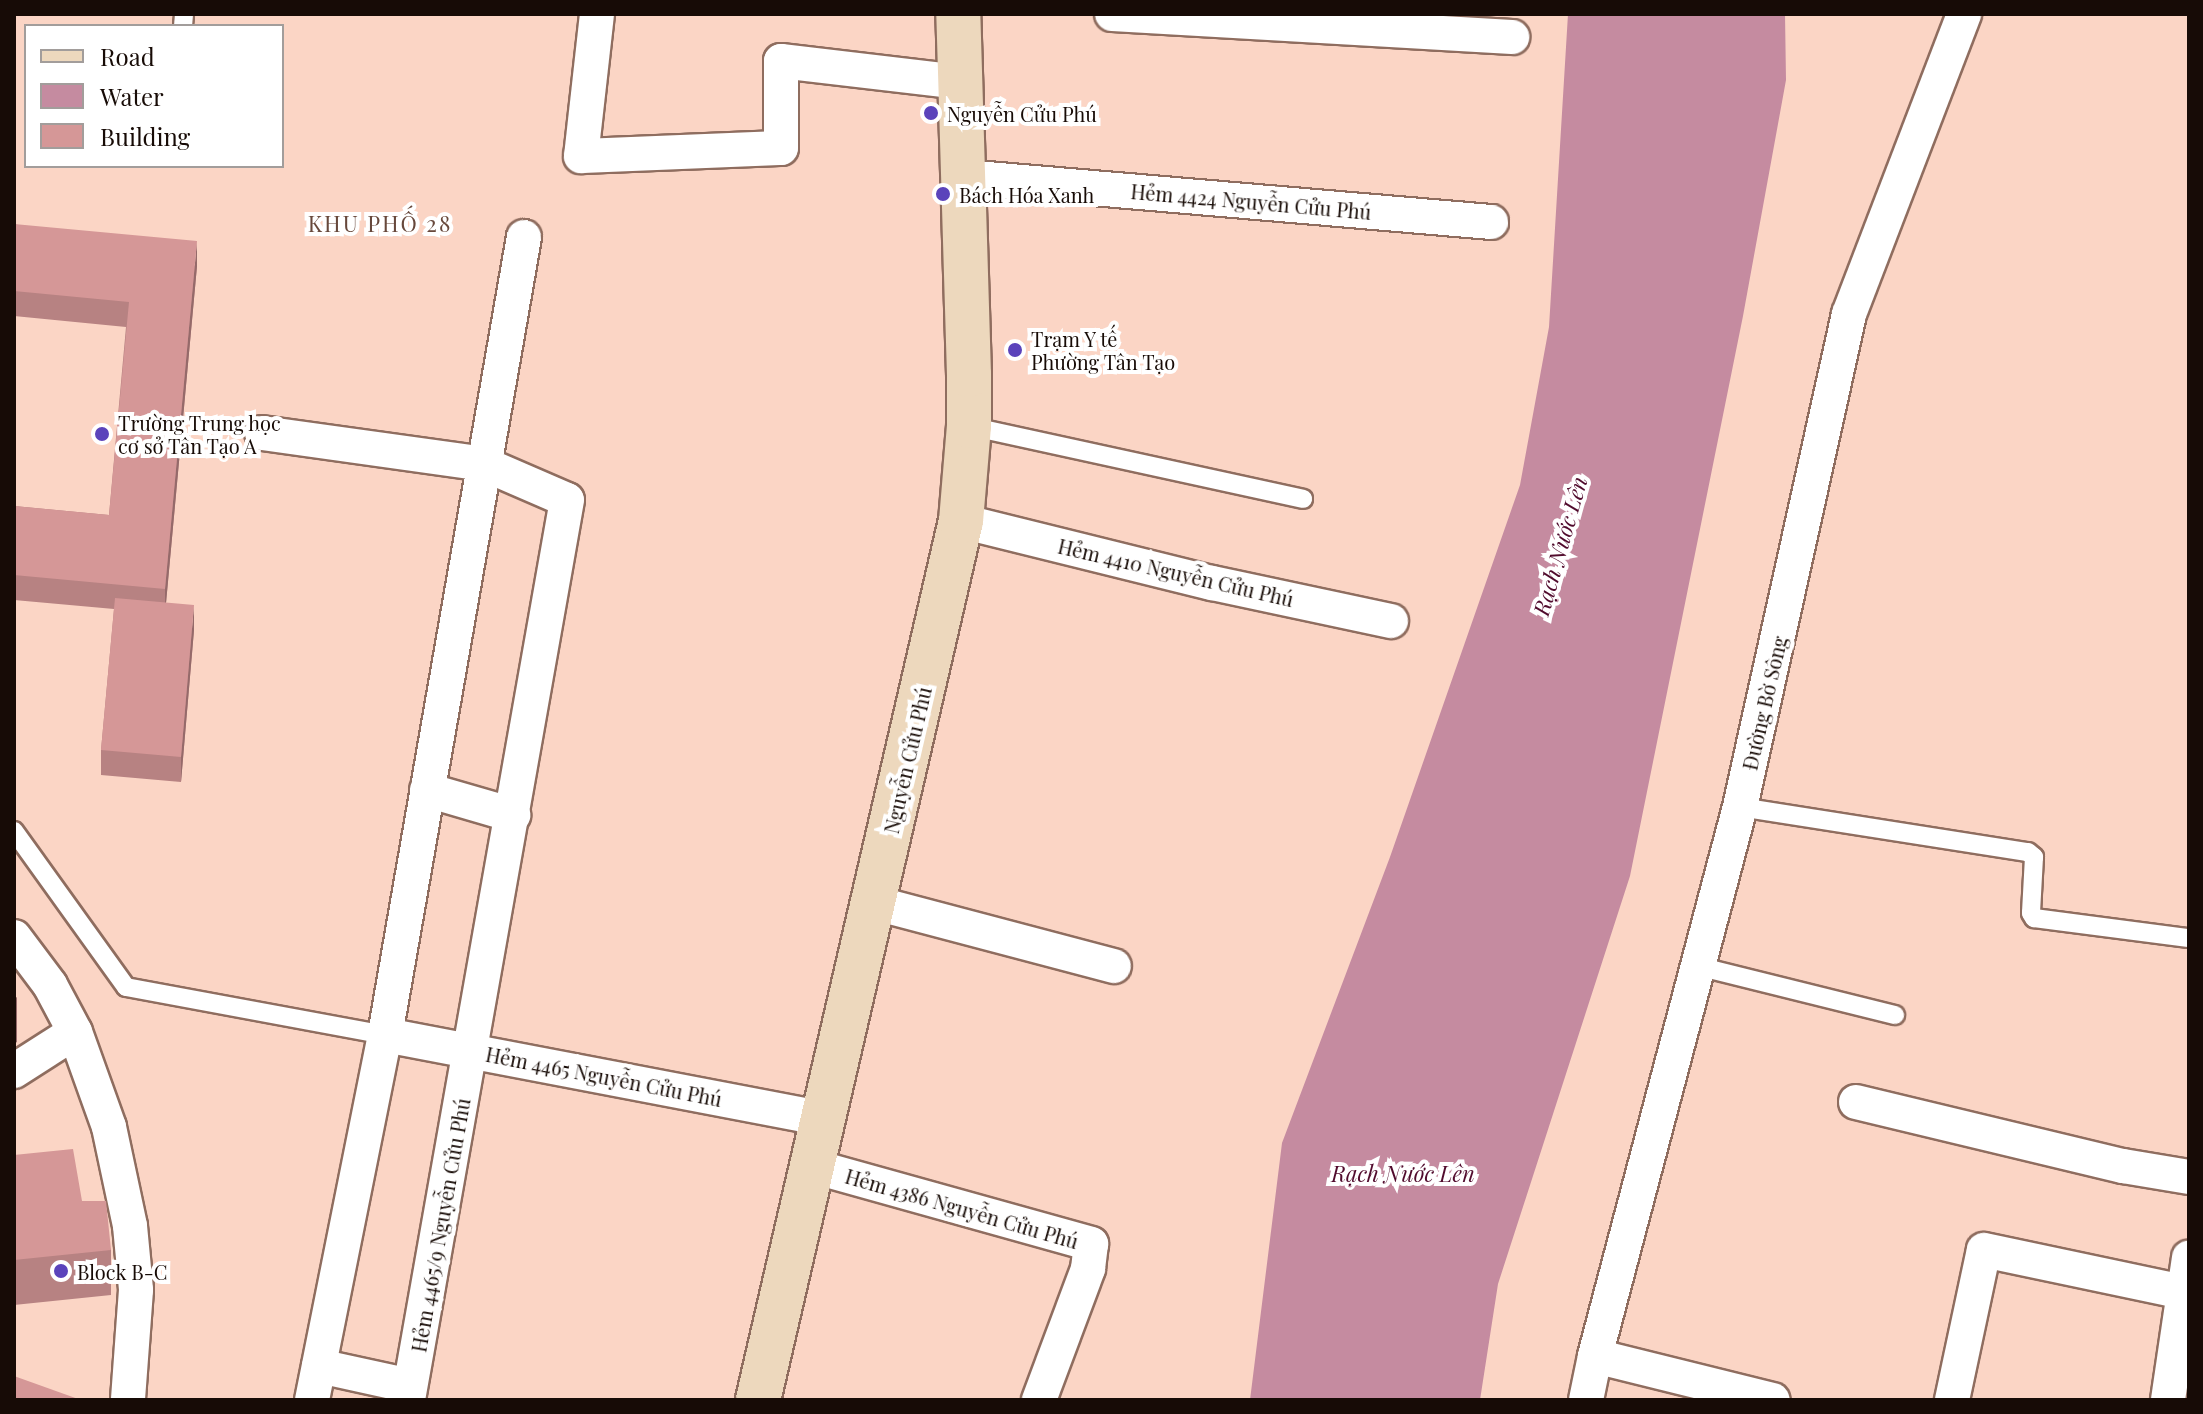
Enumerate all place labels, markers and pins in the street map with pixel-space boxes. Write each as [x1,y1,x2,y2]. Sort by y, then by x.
place label: Nguyễn Cửu Phú [947,101,1097,125]
marker: Nguyễn Cửu Phú [922,104,940,122]
place label: Bách Hóa Xanh [959,182,1095,206]
marker: Bách Hóa Xanh [934,185,952,203]
place label: Trạm Y tế Phường Tân Tạo [1031,326,1176,373]
marker: Trạm Y tế Phường Tân Tạo [1006,341,1024,359]
place label: Trường Trung học cơ sở Tân Tạo A [118,410,282,457]
marker: Trường Trung học cơ sở Tân Tạo A [93,425,111,443]
place label: Block B-C [77,1259,168,1283]
marker: Block B-C [52,1262,70,1280]

